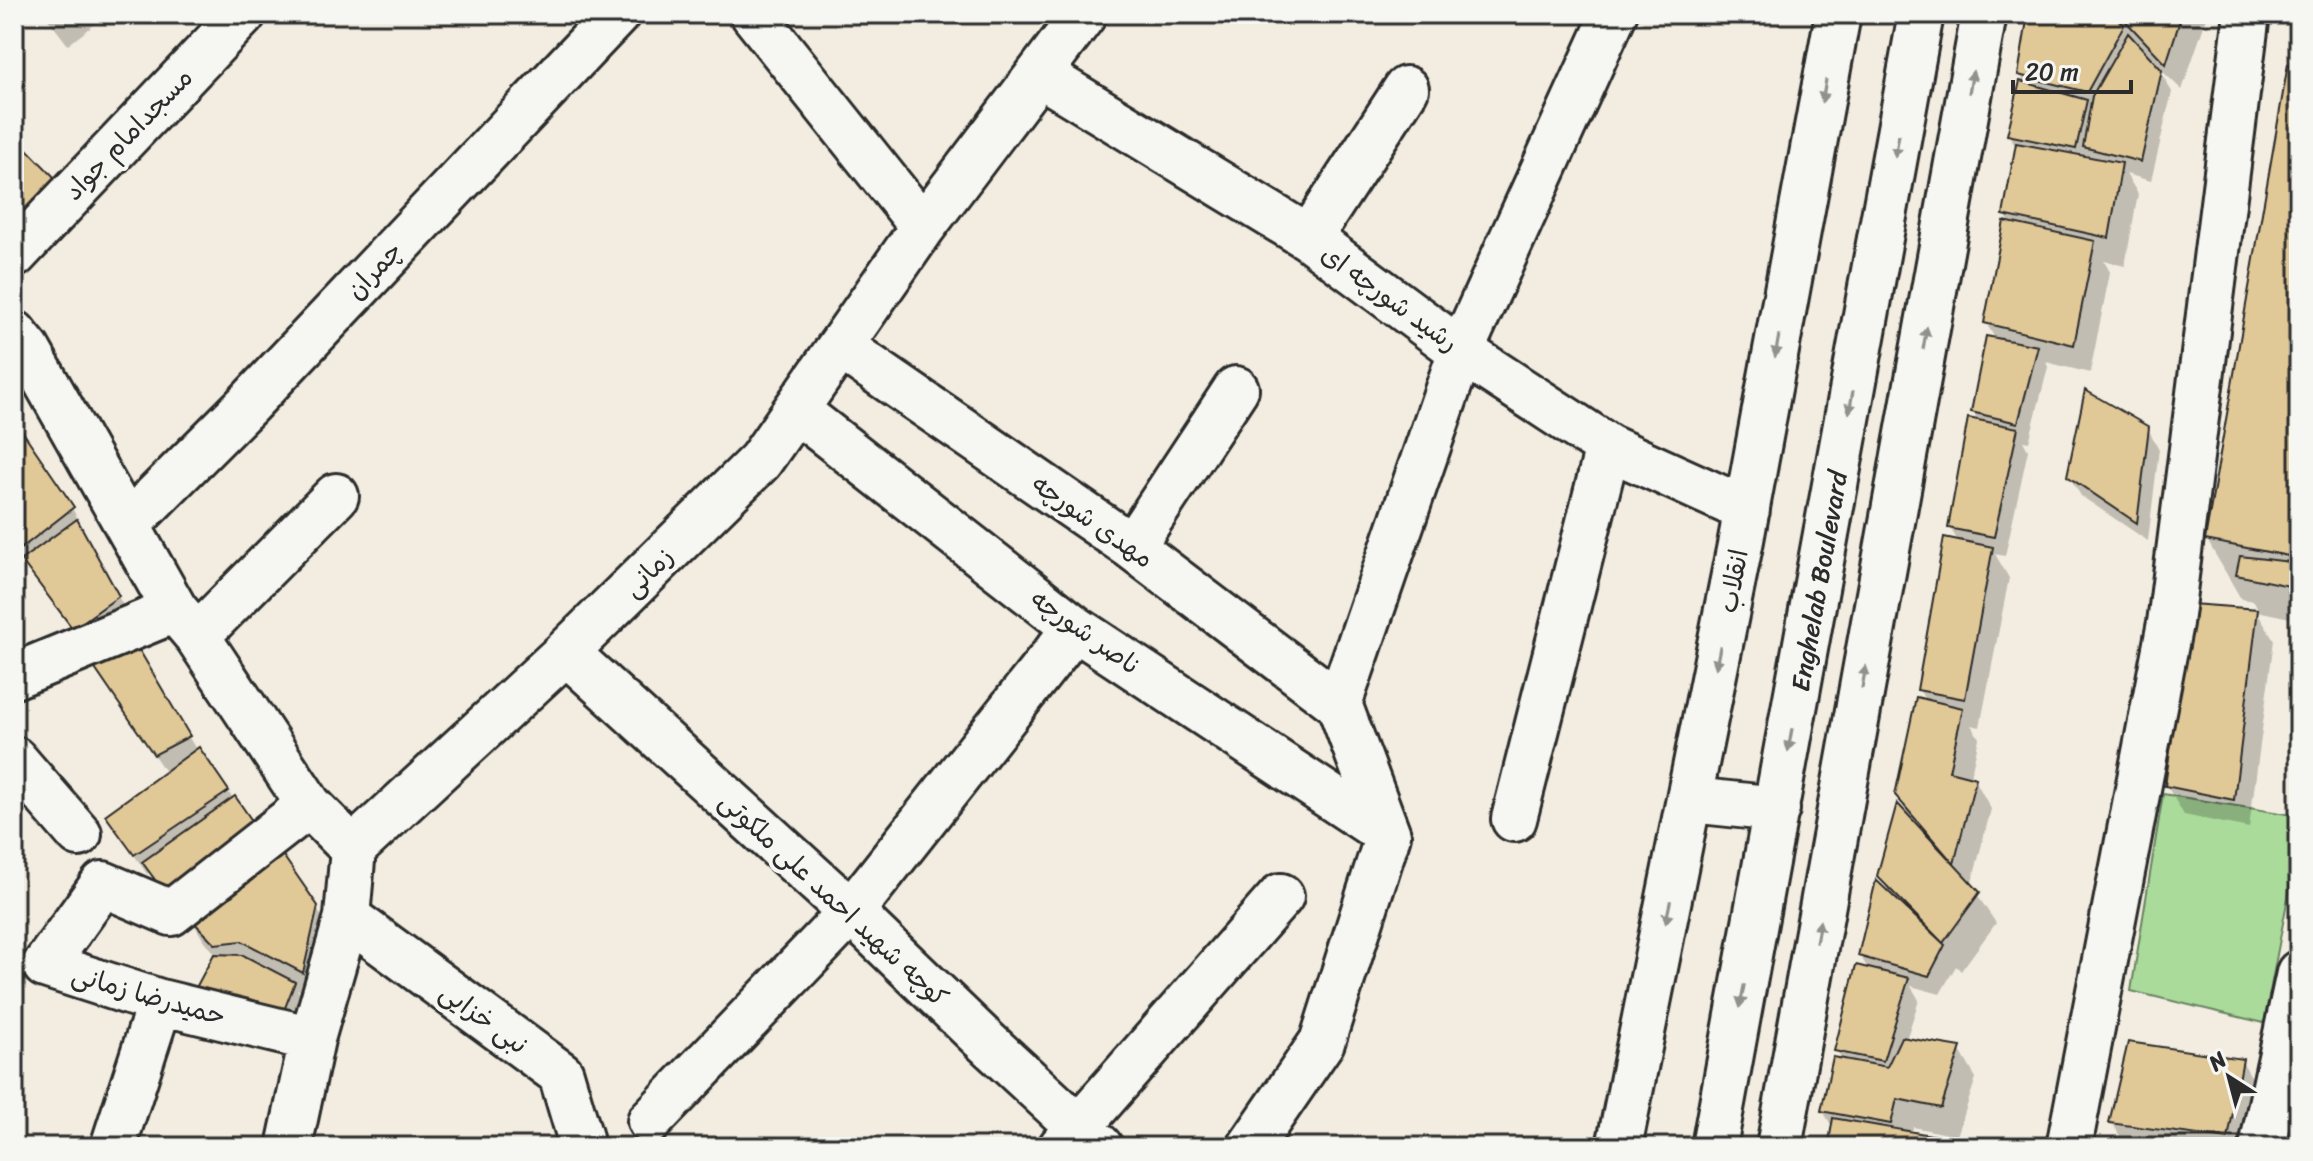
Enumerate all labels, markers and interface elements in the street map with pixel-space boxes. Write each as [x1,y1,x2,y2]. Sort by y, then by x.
scale bar [2013,44,2131,94]
text: 20 m [2025,51,2079,93]
street label: مسجدامام جواد [52,56,204,212]
one-way arrow [1966,69,1978,94]
one-way arrow [1818,78,1830,103]
one-way arrow [1890,134,1902,159]
street label: چمران [334,230,414,310]
street label: رشید شورچه ای [1311,232,1469,364]
one-way arrow [1920,325,1932,350]
one-way arrow [1770,334,1782,359]
one-way arrow [1844,390,1856,415]
street label: مهدی شورچه [1022,462,1164,580]
street label: Enghelab Boulevard [1777,465,1861,695]
street label: زمانی [611,535,685,609]
street label: انقلاب [1704,545,1762,617]
street label: ناصر شورچه [1021,577,1151,687]
one-way arrow [1712,645,1724,670]
one-way arrow [1858,664,1870,689]
one-way arrow [1783,728,1795,753]
street label: کوچه شهید احمد علی ملکوتی [708,780,960,1018]
one-way arrow [1661,900,1673,925]
one-way arrow [1812,920,1824,945]
street label: حمیدرضا زمانی [66,951,232,1039]
street label: نبی خزایی [430,970,538,1066]
one-way arrow [1736,984,1748,1009]
north arrow [2189,1037,2269,1117]
text: N [2199,1041,2236,1082]

